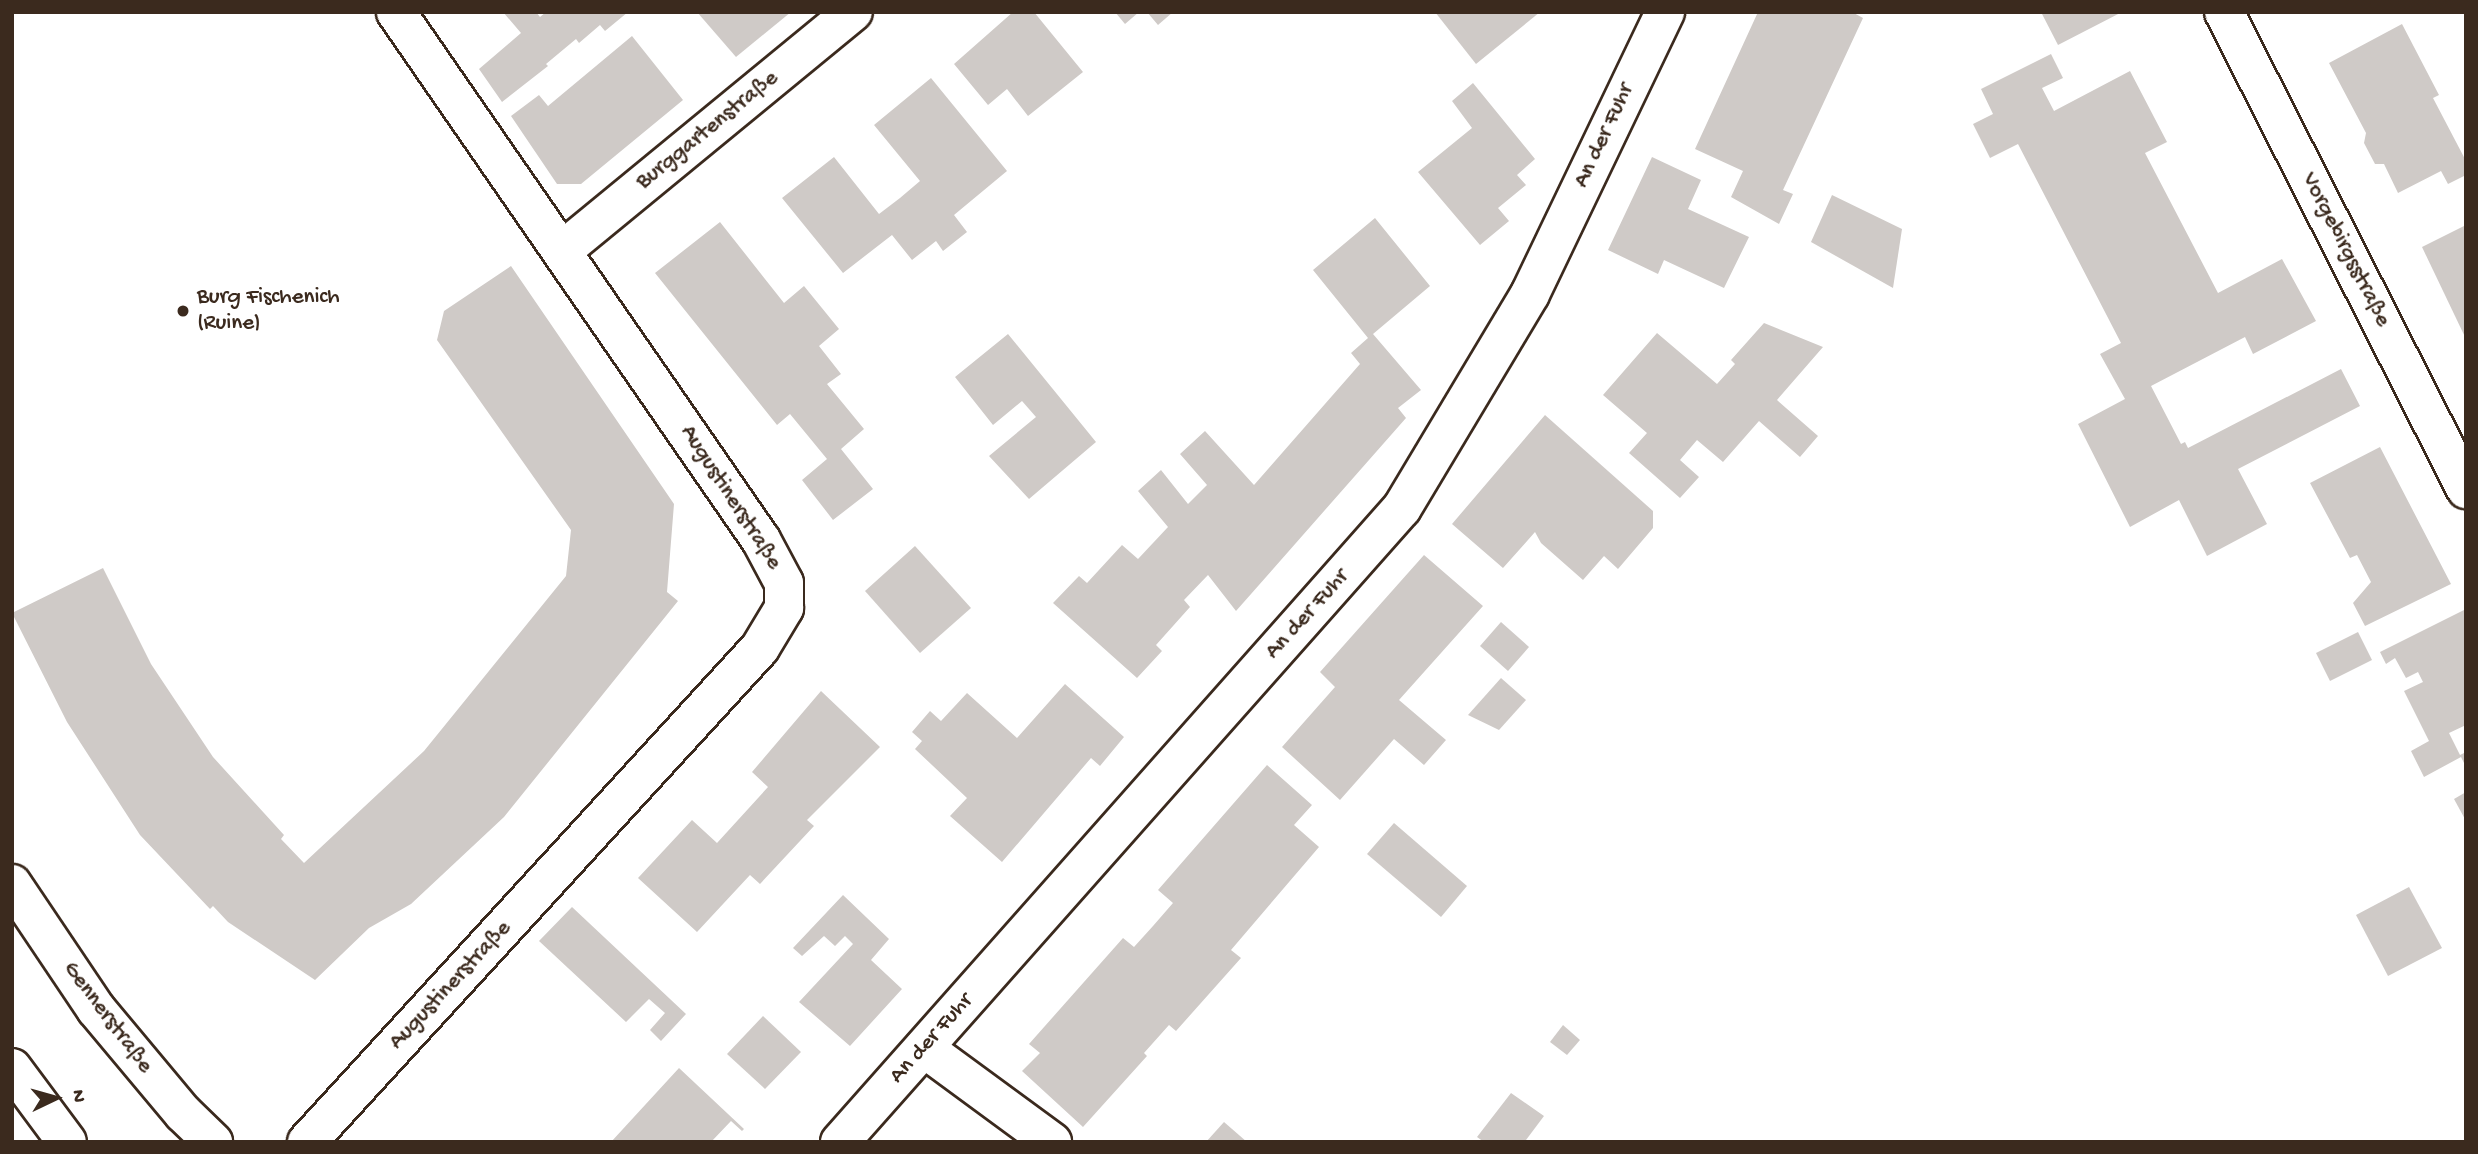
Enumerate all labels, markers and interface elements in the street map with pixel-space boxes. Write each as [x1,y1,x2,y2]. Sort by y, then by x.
street label: Burggartenstraße [631,65,785,197]
street label: An der Fuhr [1569,79,1641,193]
street label: Vorgebirgsstraße [2294,168,2396,332]
place label: Burg Fischenich (Ruine) [197,284,340,338]
marker: Burg Fischenich (Ruine) [175,303,191,319]
street label: Augustinerstraße [673,421,787,575]
street label: An der Fuhr [1260,564,1356,666]
street label: Augustinerstraße [384,916,518,1056]
street label: Gennerstraße [56,957,158,1079]
street label: An der Fuhr [884,988,980,1090]
north arrow [21,1063,91,1133]
text: N [65,1089,89,1103]

